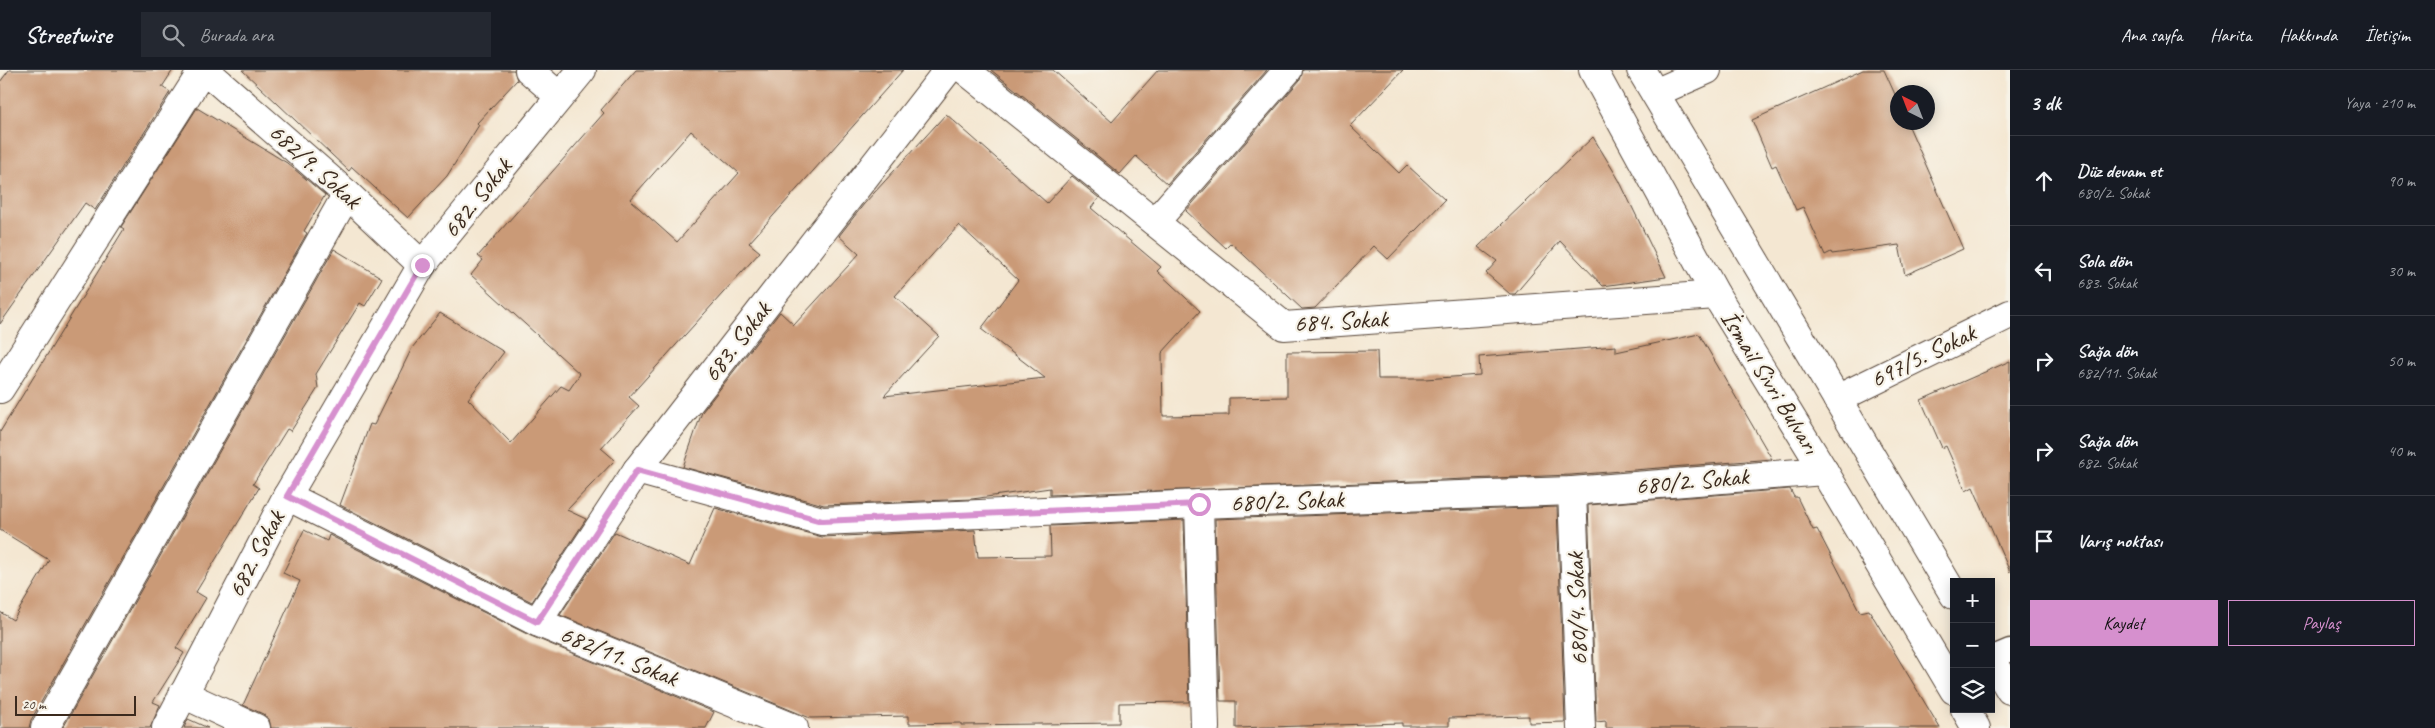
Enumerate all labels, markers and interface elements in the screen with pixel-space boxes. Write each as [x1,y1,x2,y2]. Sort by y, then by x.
search box [141,12,491,57]
text: Streetwise [25,20,111,50]
icon: search [159,21,187,49]
text: Burada ara [199,23,273,47]
text: Ana sayfa [2121,24,2182,46]
text: Harita [2210,24,2251,46]
text: Hakkında [2279,24,2337,46]
text: İletişim [2365,24,2410,46]
north arrow [1890,85,1935,130]
text: 3 dk [2030,90,2061,116]
text: Yaya · 210 m [2344,93,2415,113]
street label: 682/9. Sokak [262,116,369,217]
street label: 682. Sokak [435,150,520,245]
text: Düz devam et [2077,159,2162,183]
icon: ahead [2030,167,2058,195]
text: 90 m [2388,171,2415,191]
text: 680/2. Sokak [2077,183,2149,203]
text: Sola dön [2077,249,2132,273]
route end [411,254,434,277]
icon: left [2030,257,2058,285]
text: 30 m [2388,261,2415,281]
text: 683. Sokak [2077,273,2137,293]
street label: 683. Sokak [696,294,780,389]
street label: 684. Sokak [1293,302,1391,339]
street label: İsmail Sivri Bulvarı [1713,304,1827,461]
street label: 697/5. Sokak [1865,316,1983,395]
text: Sağa dön [2077,339,2138,363]
icon: right [2030,347,2058,375]
text: 50 m [2388,351,2415,371]
text: 682/11. Sokak [2077,363,2157,383]
text: Sağa dön [2077,429,2138,453]
icon: right [2030,437,2058,465]
text: 40 m [2388,441,2415,461]
text: 682. Sokak [2077,453,2137,473]
street label: 680/2. Sokak [1634,460,1752,502]
street label: 680/2. Sokak [1230,483,1346,519]
route start [1188,493,1211,516]
street label: 682. Sokak [220,503,293,603]
icon: arrive [2030,527,2058,555]
text: Varış noktası [2077,529,2162,553]
street label: 680/4. Sokak [1559,550,1595,666]
map controls [1950,578,1995,713]
button: + [1950,578,1995,623]
button: Kaydet [2030,600,2218,646]
button: Paylaş [2228,600,2415,646]
street label: 682/11. Sokak [555,618,684,695]
button: − [1950,623,1995,668]
button: layers [1950,668,1995,713]
scale bar [15,693,136,716]
text: 20 m [22,696,46,713]

